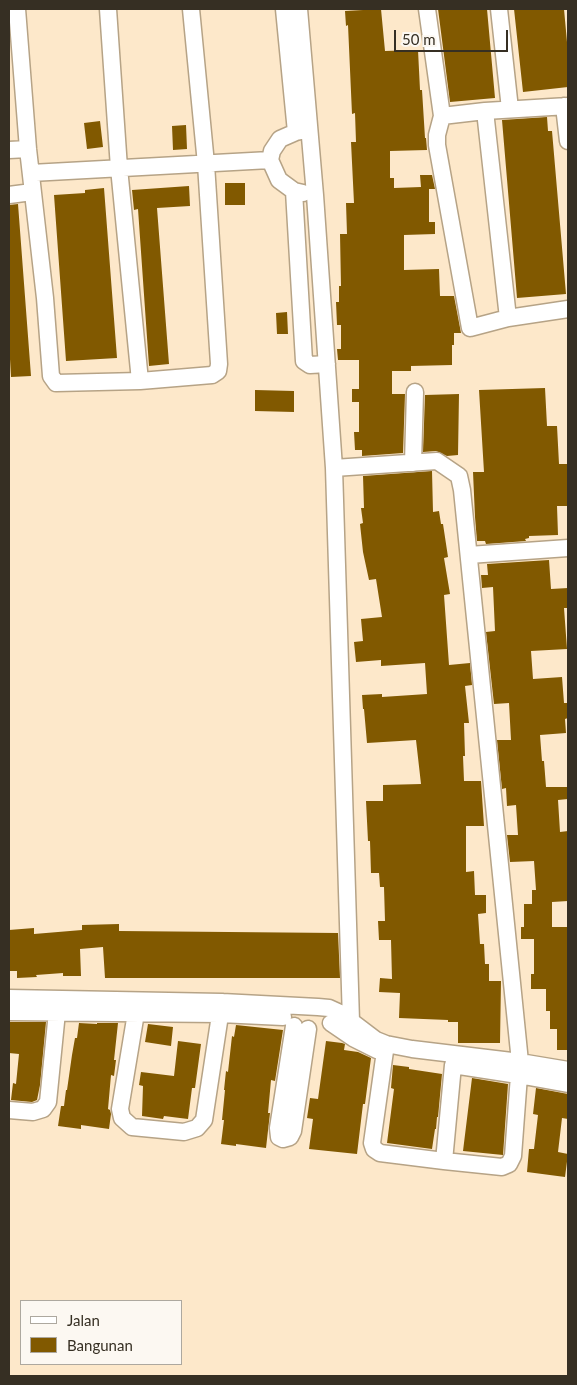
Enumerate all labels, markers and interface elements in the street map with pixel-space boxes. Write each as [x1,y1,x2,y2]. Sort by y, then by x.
scale bar [397,20,511,52]
text: 50 m [402,30,436,48]
legend [20,1300,182,1365]
text: Jalan [67,1311,100,1329]
text: Bangunan [67,1336,133,1354]

